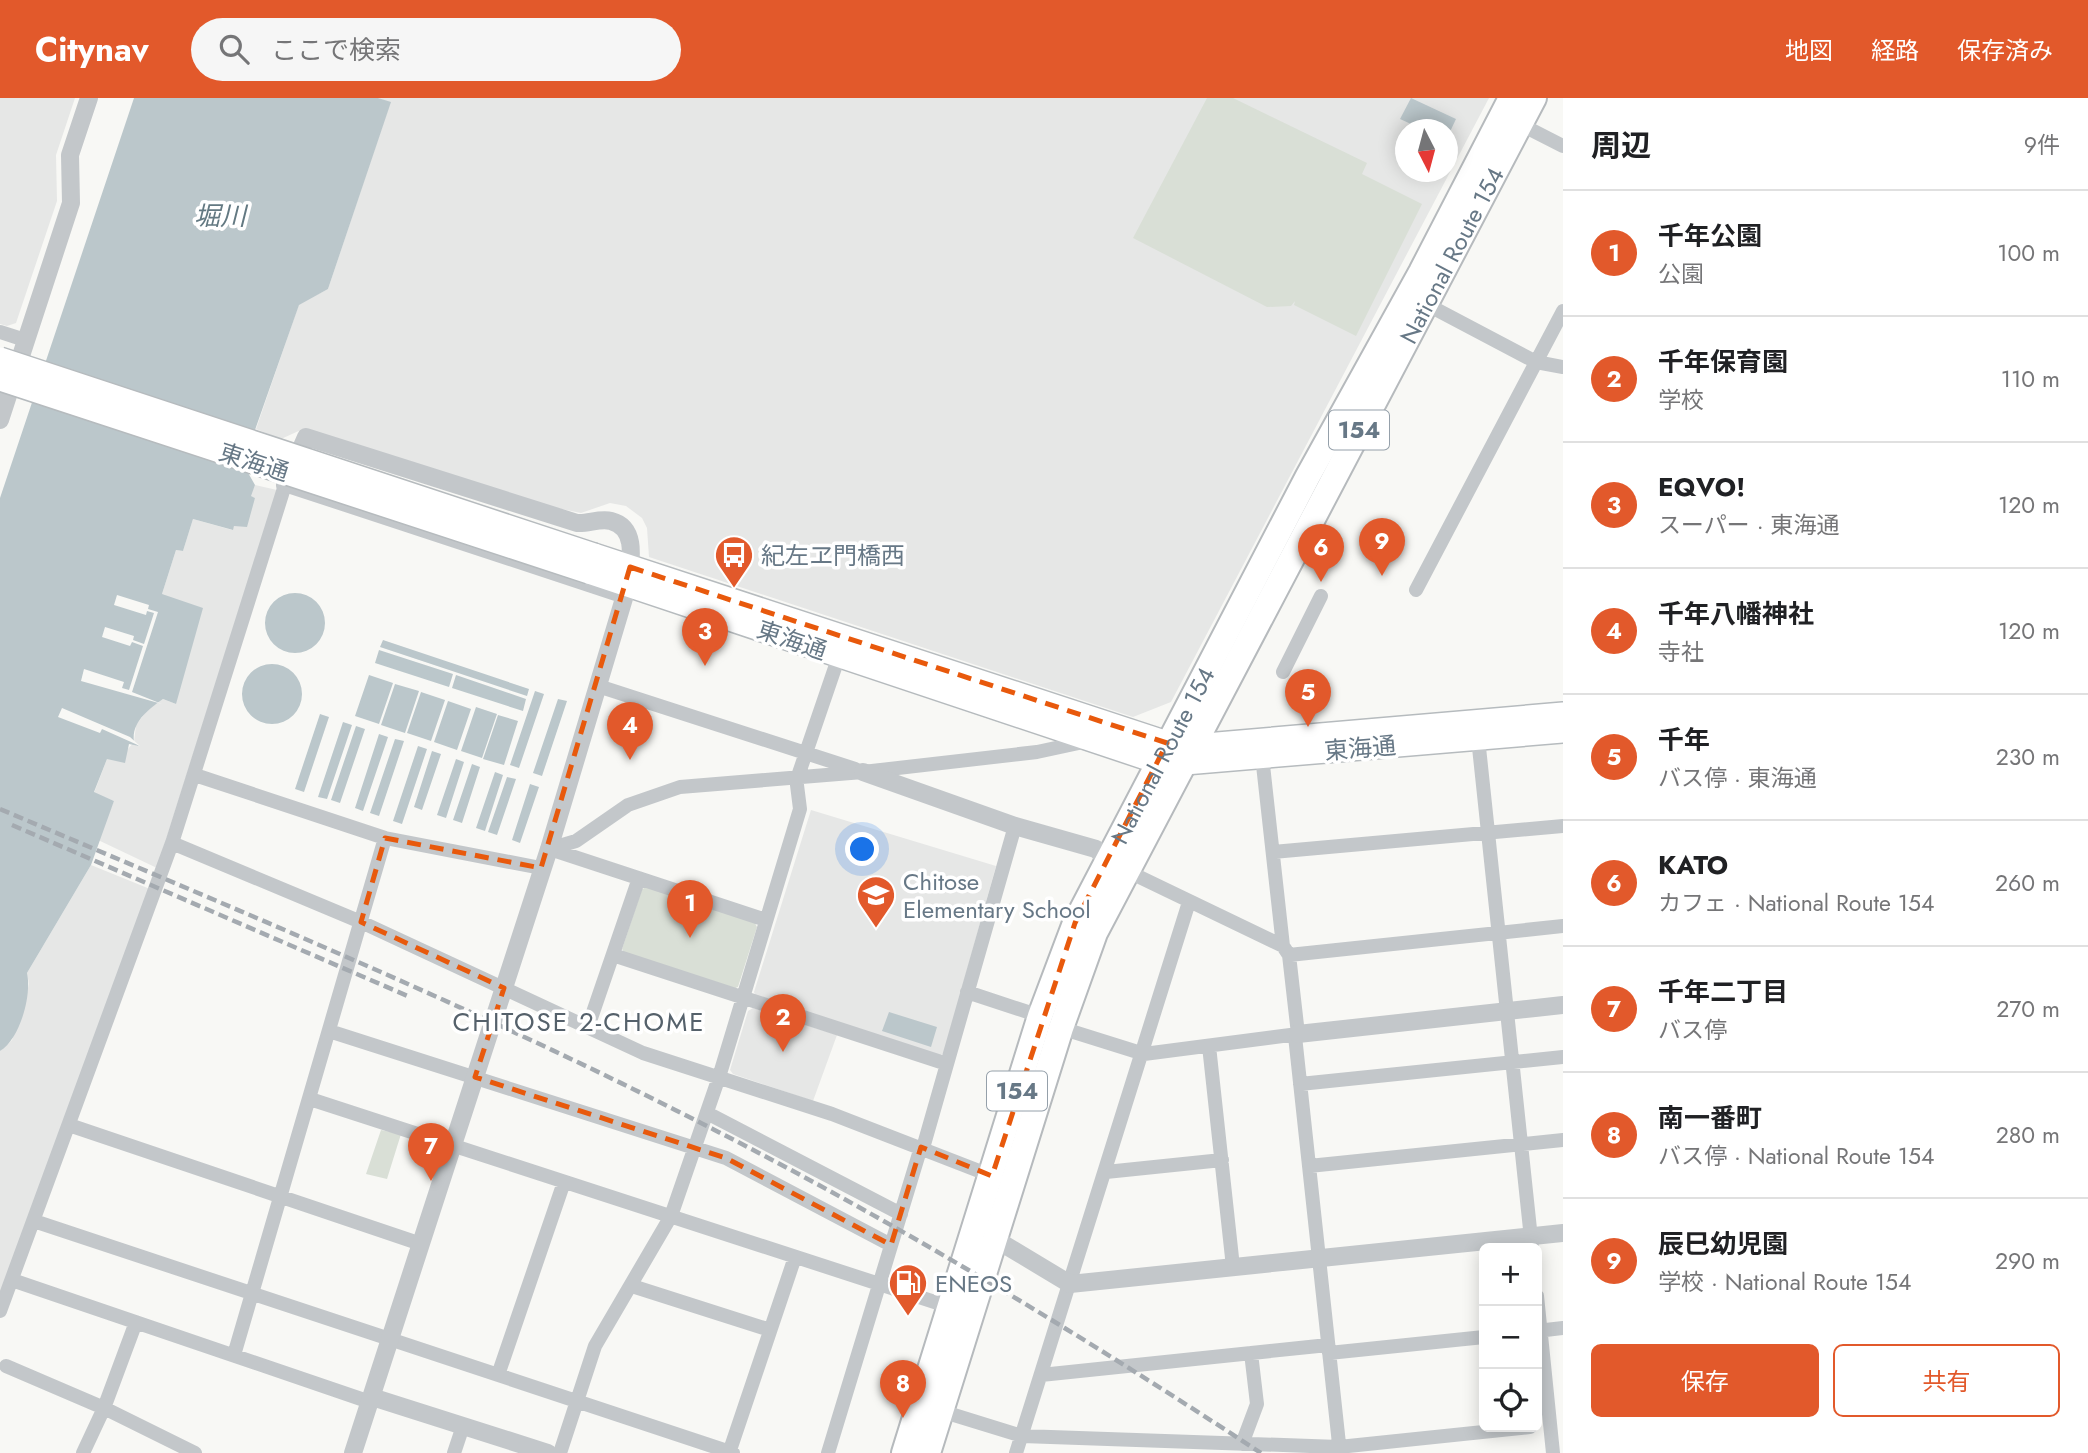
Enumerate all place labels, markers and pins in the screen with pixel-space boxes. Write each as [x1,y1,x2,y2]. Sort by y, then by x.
pin: 9 [1359,518,1405,576]
pin: 6 [1298,524,1344,582]
bus stop icon: 紀左ヱ門橋西 [713,534,755,589]
place label: 紀左ヱ門橋西 [761,538,905,573]
pin: 3 [682,608,728,666]
pin: 5 [1285,669,1331,727]
pin: 4 [607,702,653,760]
place label: Chitose Elementary School [903,864,1091,927]
school or university icon: Chitose Elementary School [855,874,897,929]
pin: 1 [667,880,713,938]
pin: 2 [760,994,806,1052]
pin: 7 [408,1123,454,1181]
fuel station icon: ENEOS [887,1262,929,1317]
place label: ENEOS [935,1266,1012,1301]
pin: 8 [880,1360,926,1418]

